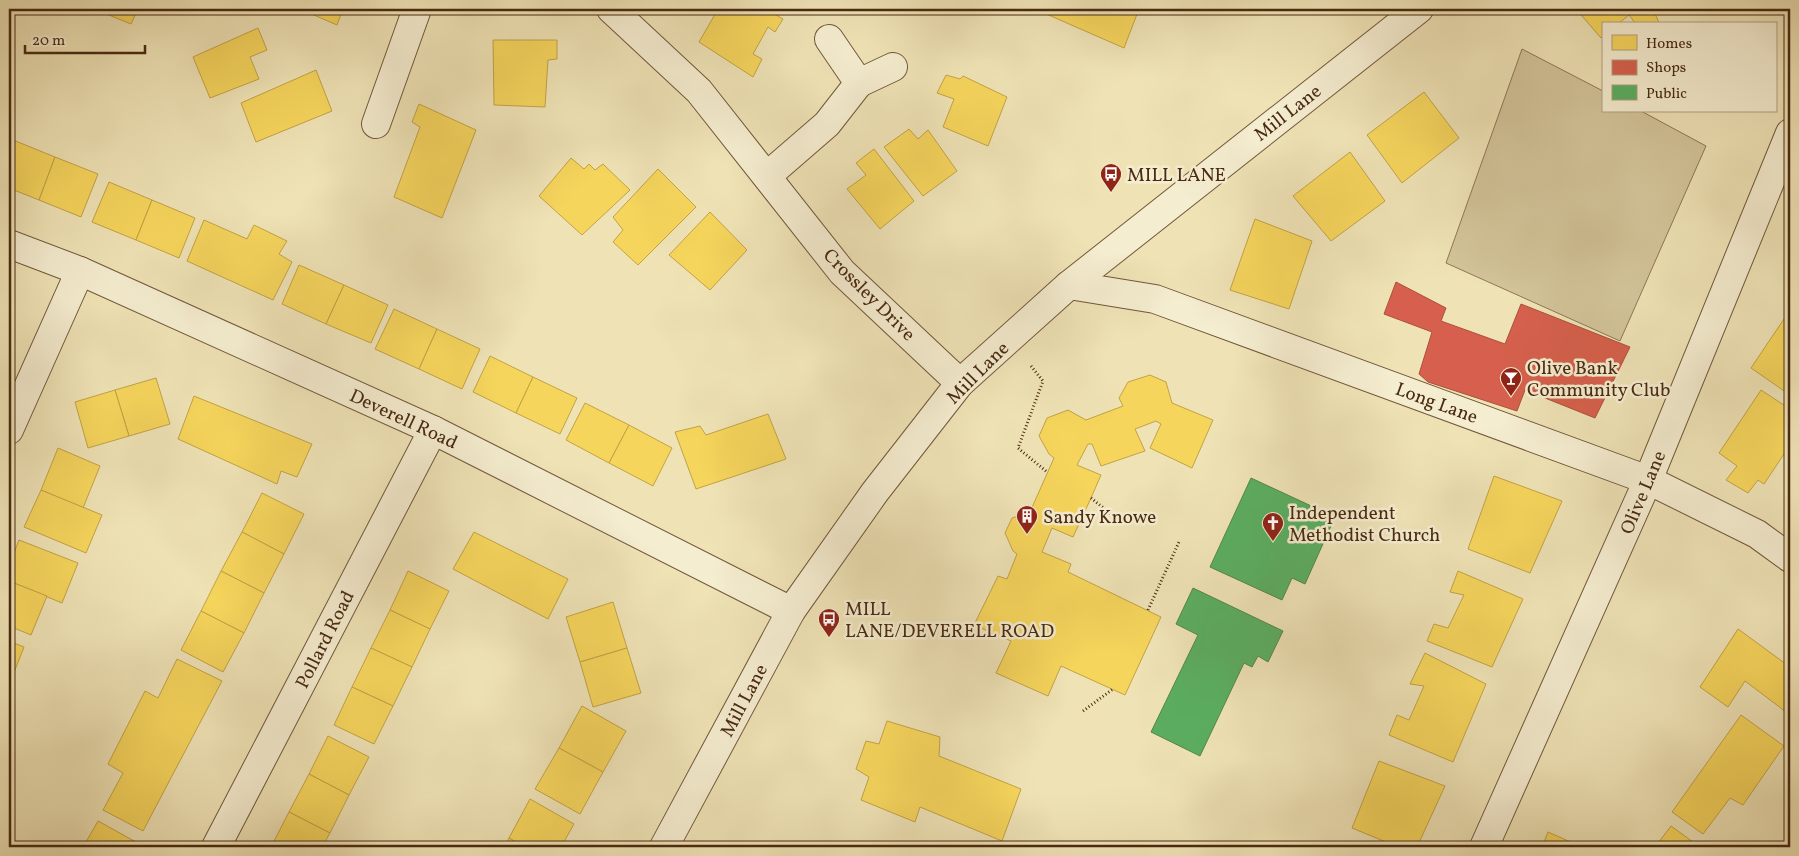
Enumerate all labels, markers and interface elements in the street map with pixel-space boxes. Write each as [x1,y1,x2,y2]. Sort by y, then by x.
scale bar [25,22,145,54]
legend [1602,22,1776,112]
text: 20 m [32,31,65,52]
text: Homes [1646,34,1692,55]
text: Shops [1646,58,1686,79]
street label: Mill Lane [1249,79,1327,148]
text: Public [1646,84,1687,105]
bus stop icon: MILL LANE [1099,162,1123,193]
place label: MILL LANE [1127,163,1226,189]
street label: Crossley Drive [817,243,921,347]
street label: Mill Lane [941,336,1016,411]
place label: Olive Bank Community Club [1527,356,1670,404]
bar icon: Olive Bank Community Club [1499,366,1523,397]
street label: Long Lane [1391,377,1481,431]
street label: Deverell Road [345,383,461,456]
street label: Olive Lane [1615,447,1673,539]
place label: Independent Methodist Church [1289,501,1440,549]
building icon: Sandy Knowe [1015,504,1039,535]
place label: Sandy Knowe [1043,505,1156,531]
church icon: Independent Methodist Church [1261,511,1285,542]
street label: Pollard Road [290,586,362,693]
place label: MILL LANE/DEVERELL ROAD [845,597,1054,645]
bus stop icon: MILL LANE/DEVERELL ROAD [817,607,841,638]
street label: Mill Lane [715,660,775,742]

